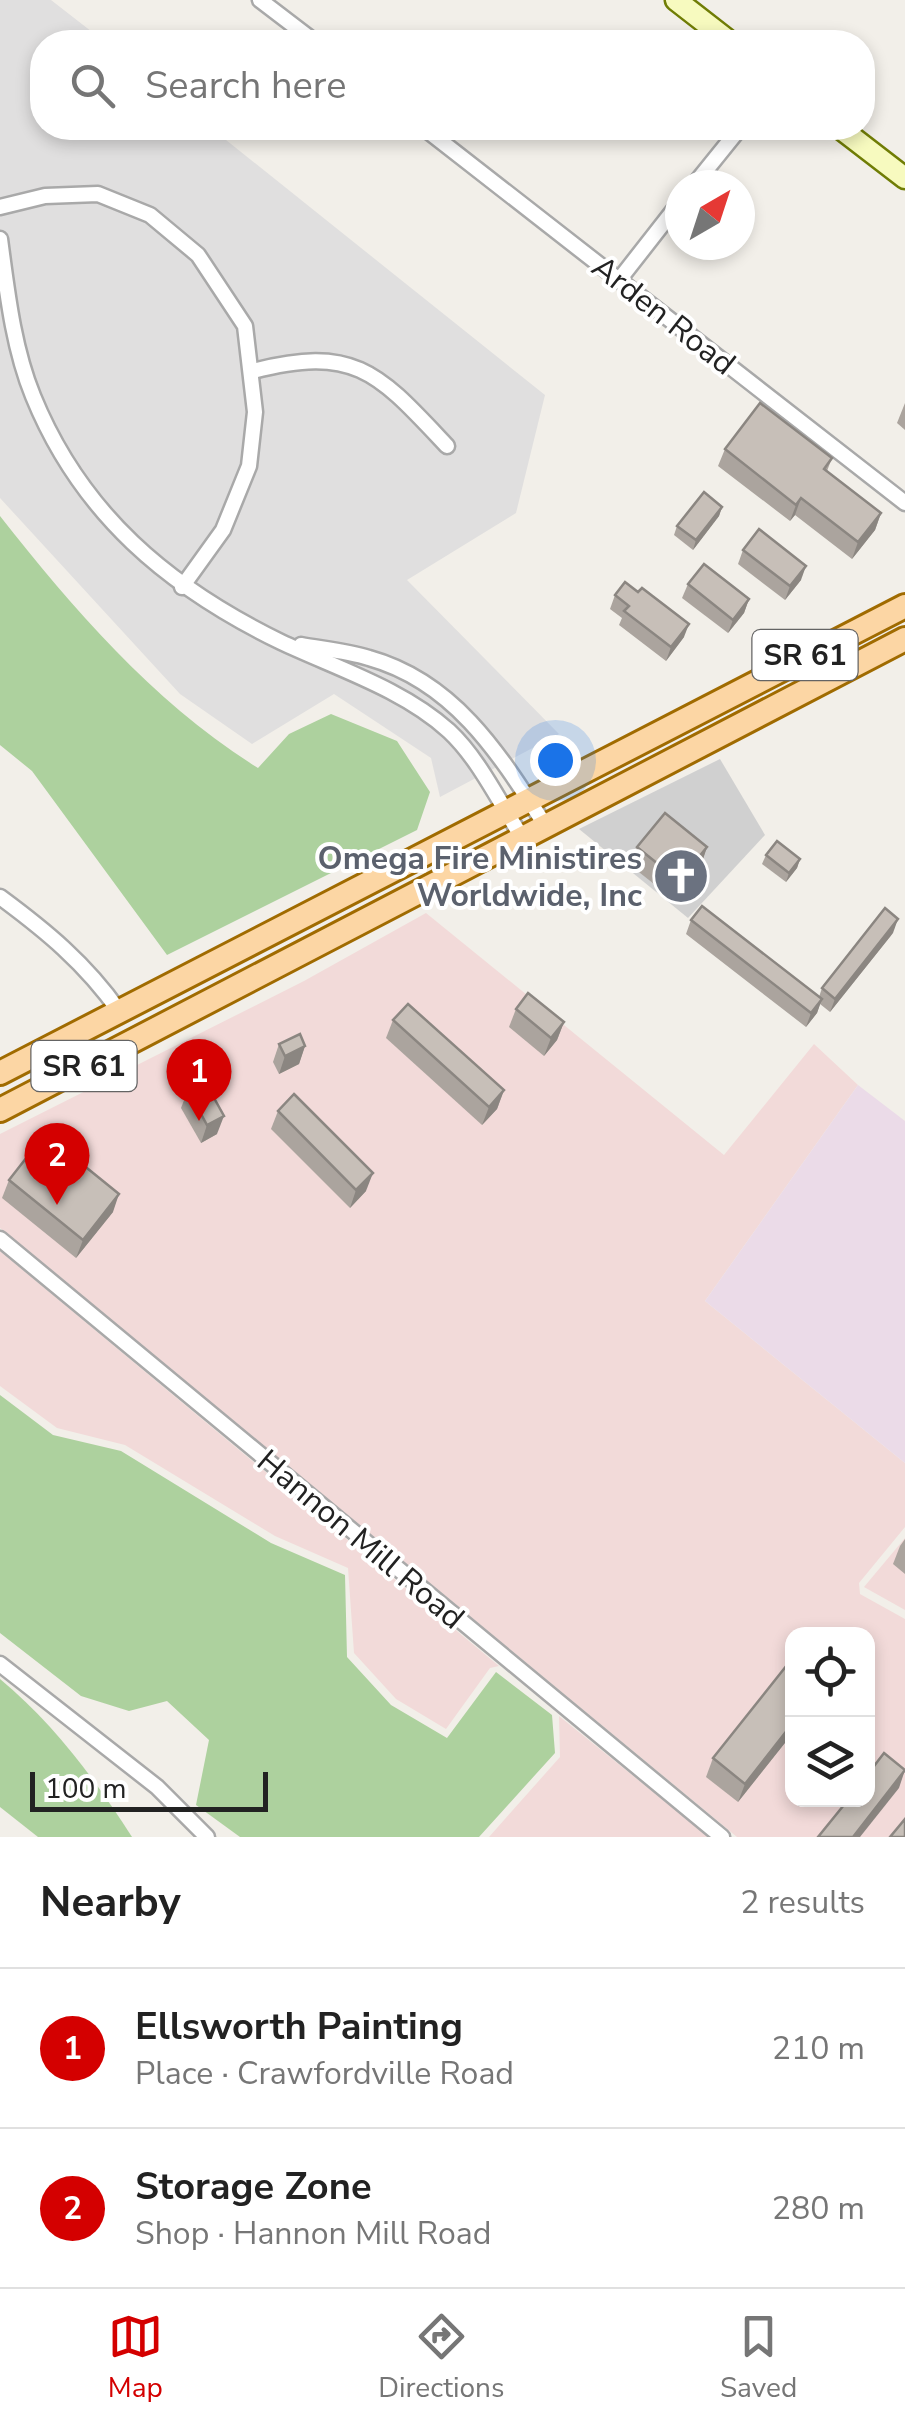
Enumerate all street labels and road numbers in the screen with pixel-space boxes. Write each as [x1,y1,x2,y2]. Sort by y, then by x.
street label: Arden Road [583,246,744,385]
road number: SR 61 [752,630,858,680]
road number: SR 61 [32,1041,136,1091]
street label: Hannon Mill Road [248,1440,473,1639]

